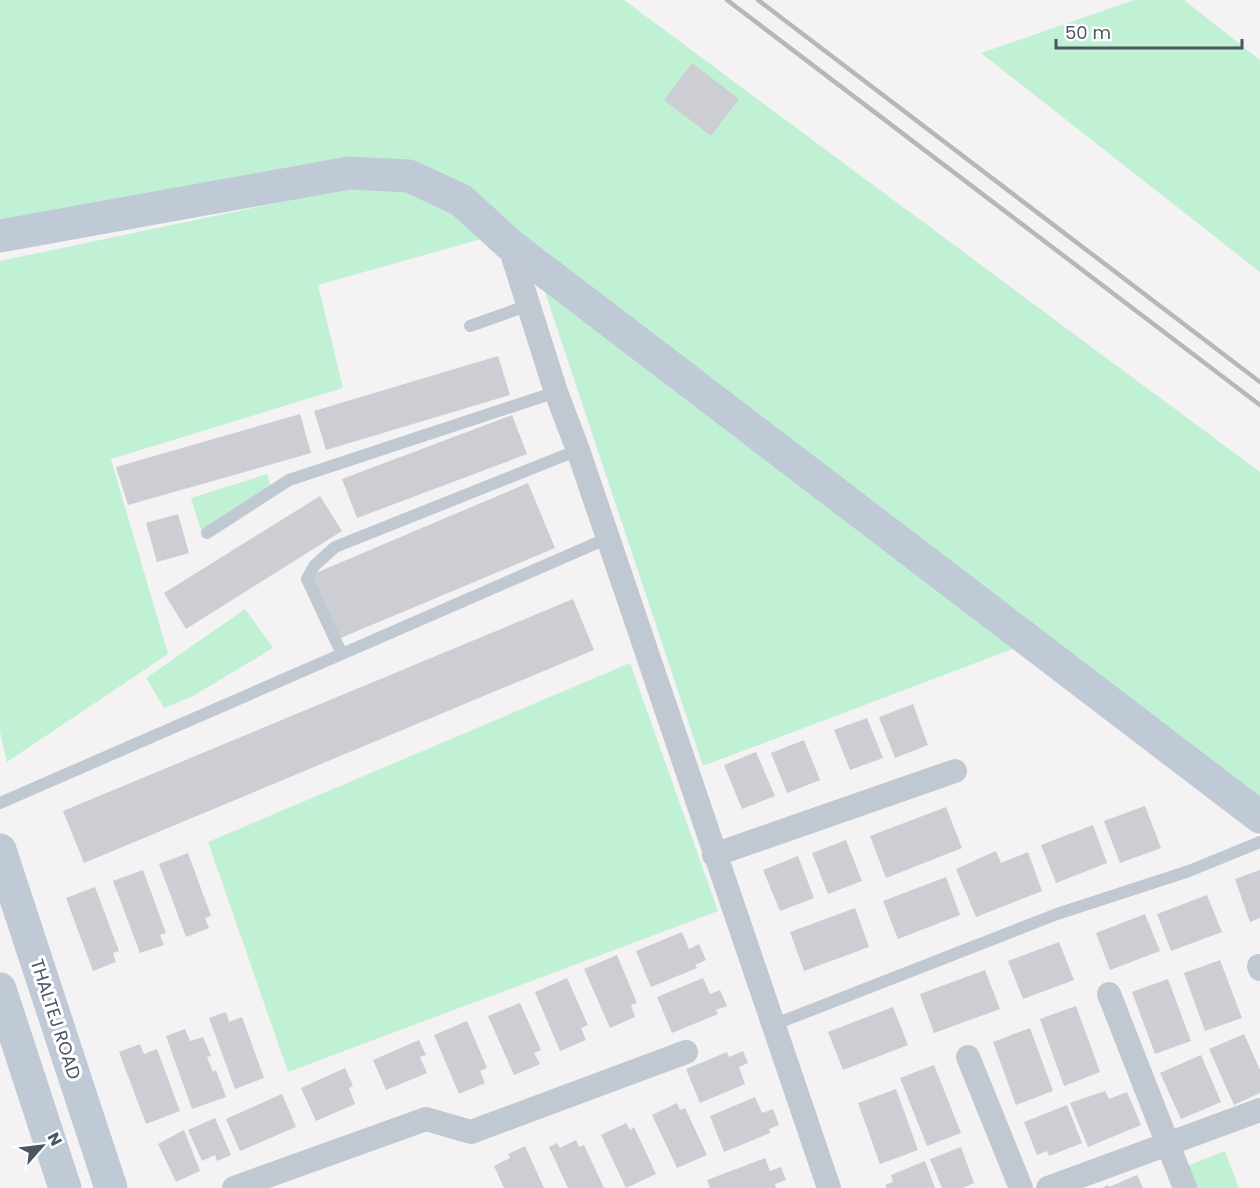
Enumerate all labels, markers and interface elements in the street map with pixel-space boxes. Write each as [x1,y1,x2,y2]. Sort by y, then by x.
scale bar [1056,12,1242,50]
text: 50 m [1065,20,1111,45]
street label: THALTEJ ROAD [25,956,87,1082]
north arrow [12,1116,72,1176]
text: N [42,1128,68,1150]

